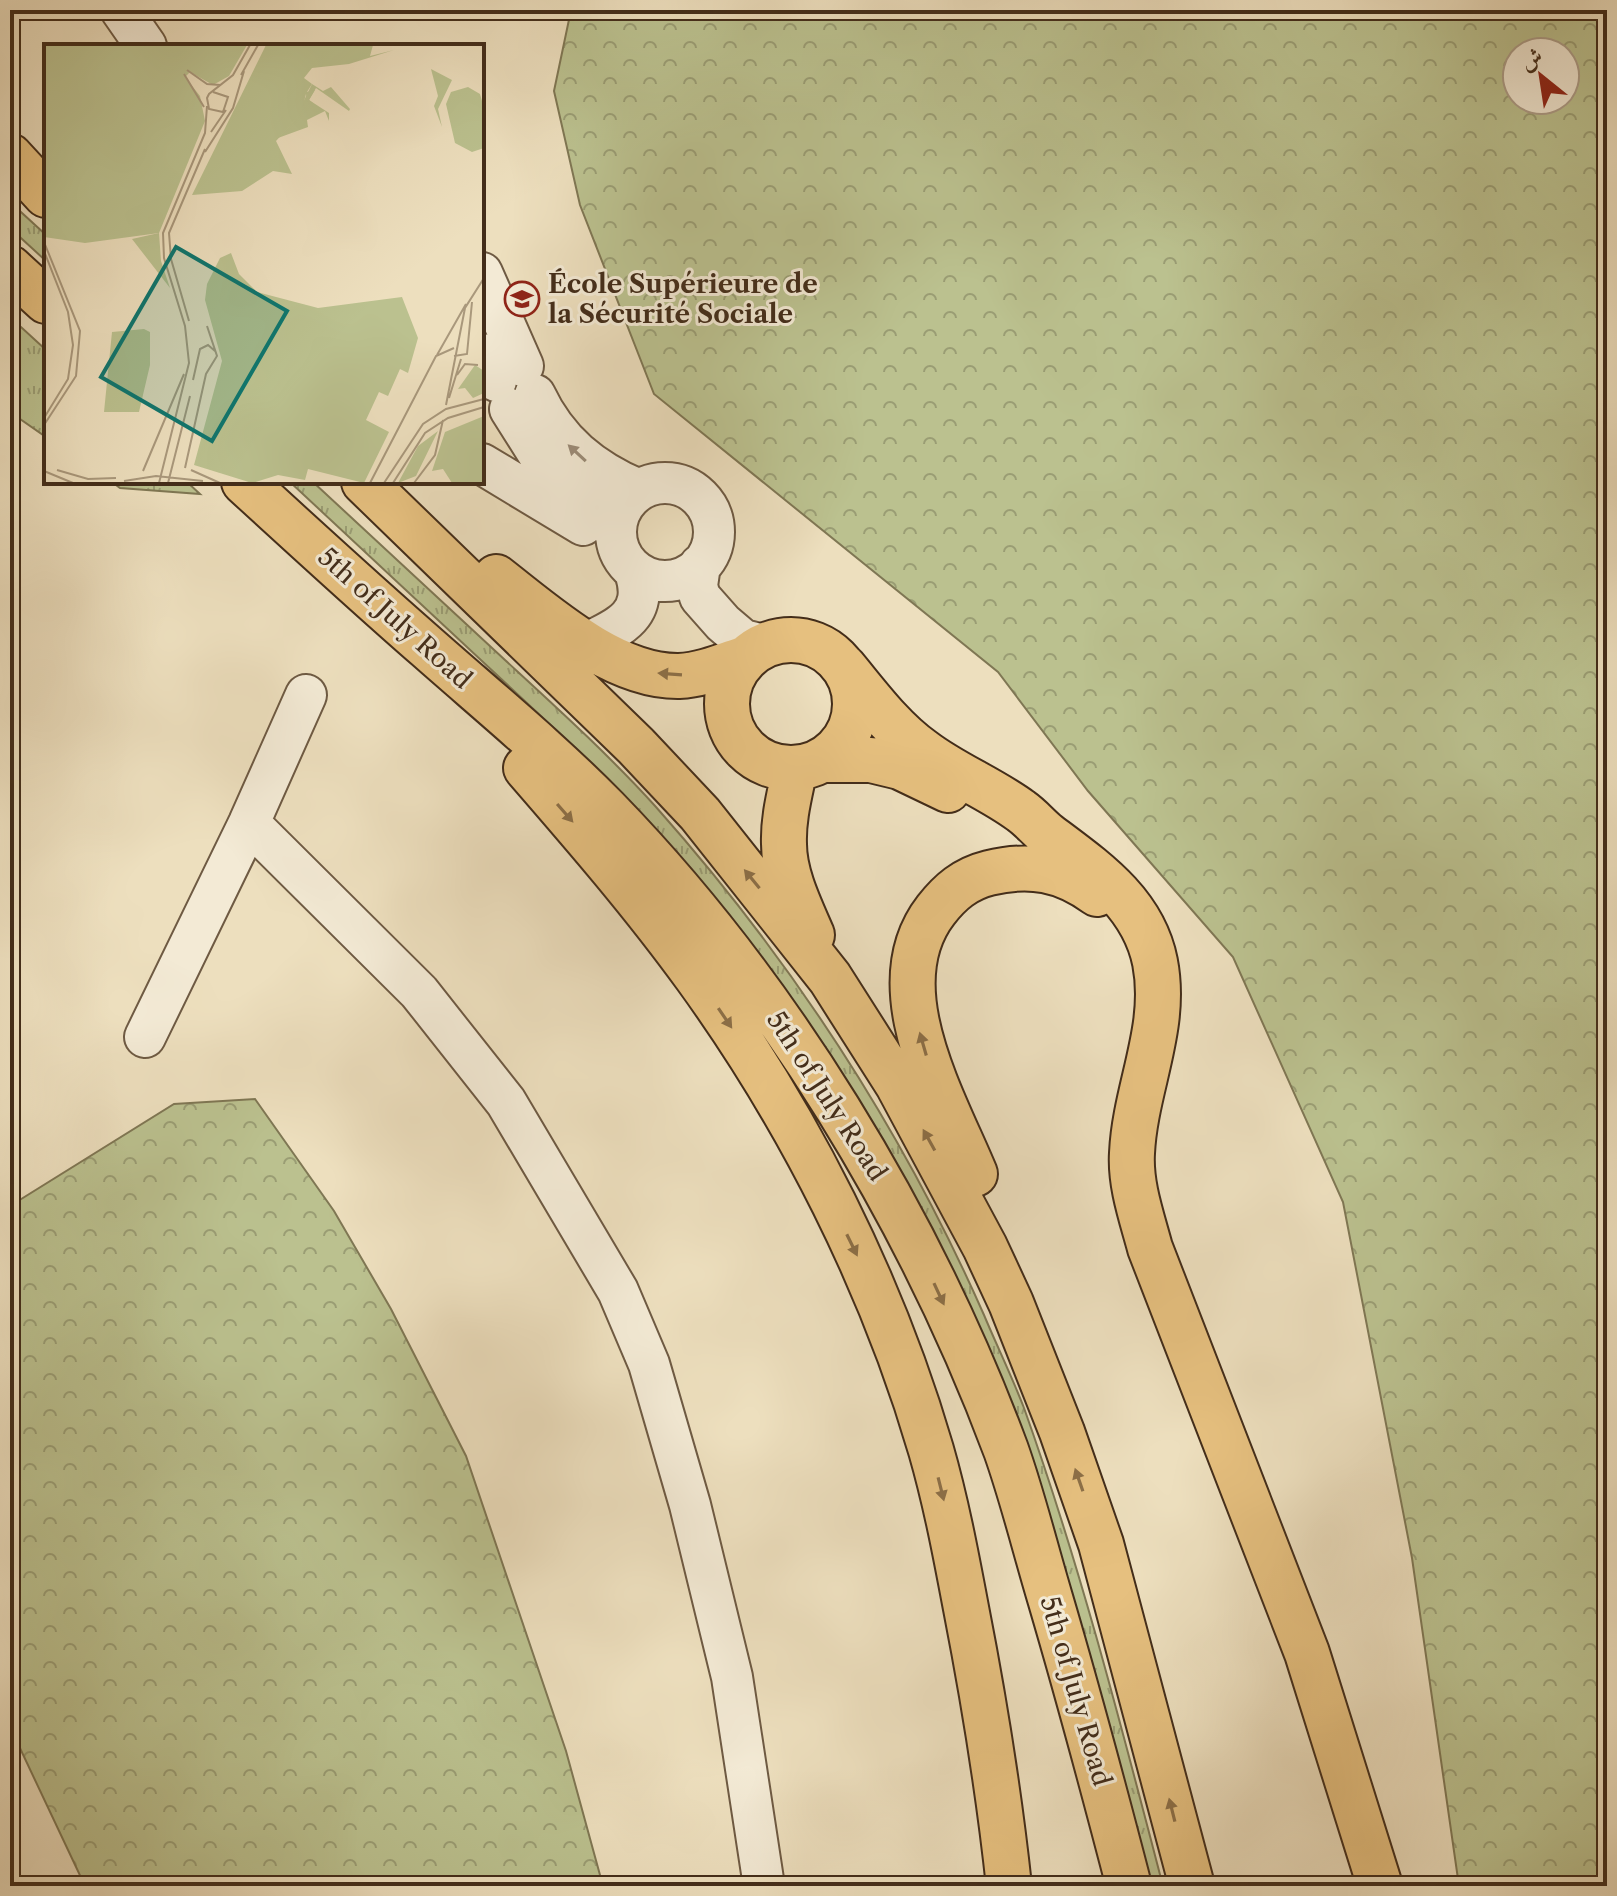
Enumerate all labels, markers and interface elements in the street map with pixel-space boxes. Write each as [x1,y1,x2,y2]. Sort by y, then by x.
north arrow [1501,36,1581,116]
text: ش [1515,42,1547,76]
inset map [44,44,484,484]
place label: École Supérieure de la Sécurité Sociale [548,268,818,330]
school or university icon: École Supérieure de la Sécurité Sociale [503,280,541,318]
one-way arrow [568,445,587,463]
street label: 5th of July Road [311,541,479,696]
one-way arrow [658,667,683,680]
one-way arrow [556,803,574,823]
one-way arrow [744,869,761,889]
street label: 5th of July Road [760,1005,894,1187]
one-way arrow [717,1008,732,1029]
one-way arrow [916,1032,928,1057]
one-way arrow [922,1129,936,1151]
one-way arrow [845,1233,859,1256]
one-way arrow [932,1282,946,1305]
one-way arrow [1072,1467,1085,1491]
one-way arrow [935,1476,947,1501]
street label: 5th of July Road [1034,1592,1118,1790]
one-way arrow [1166,1798,1178,1823]

